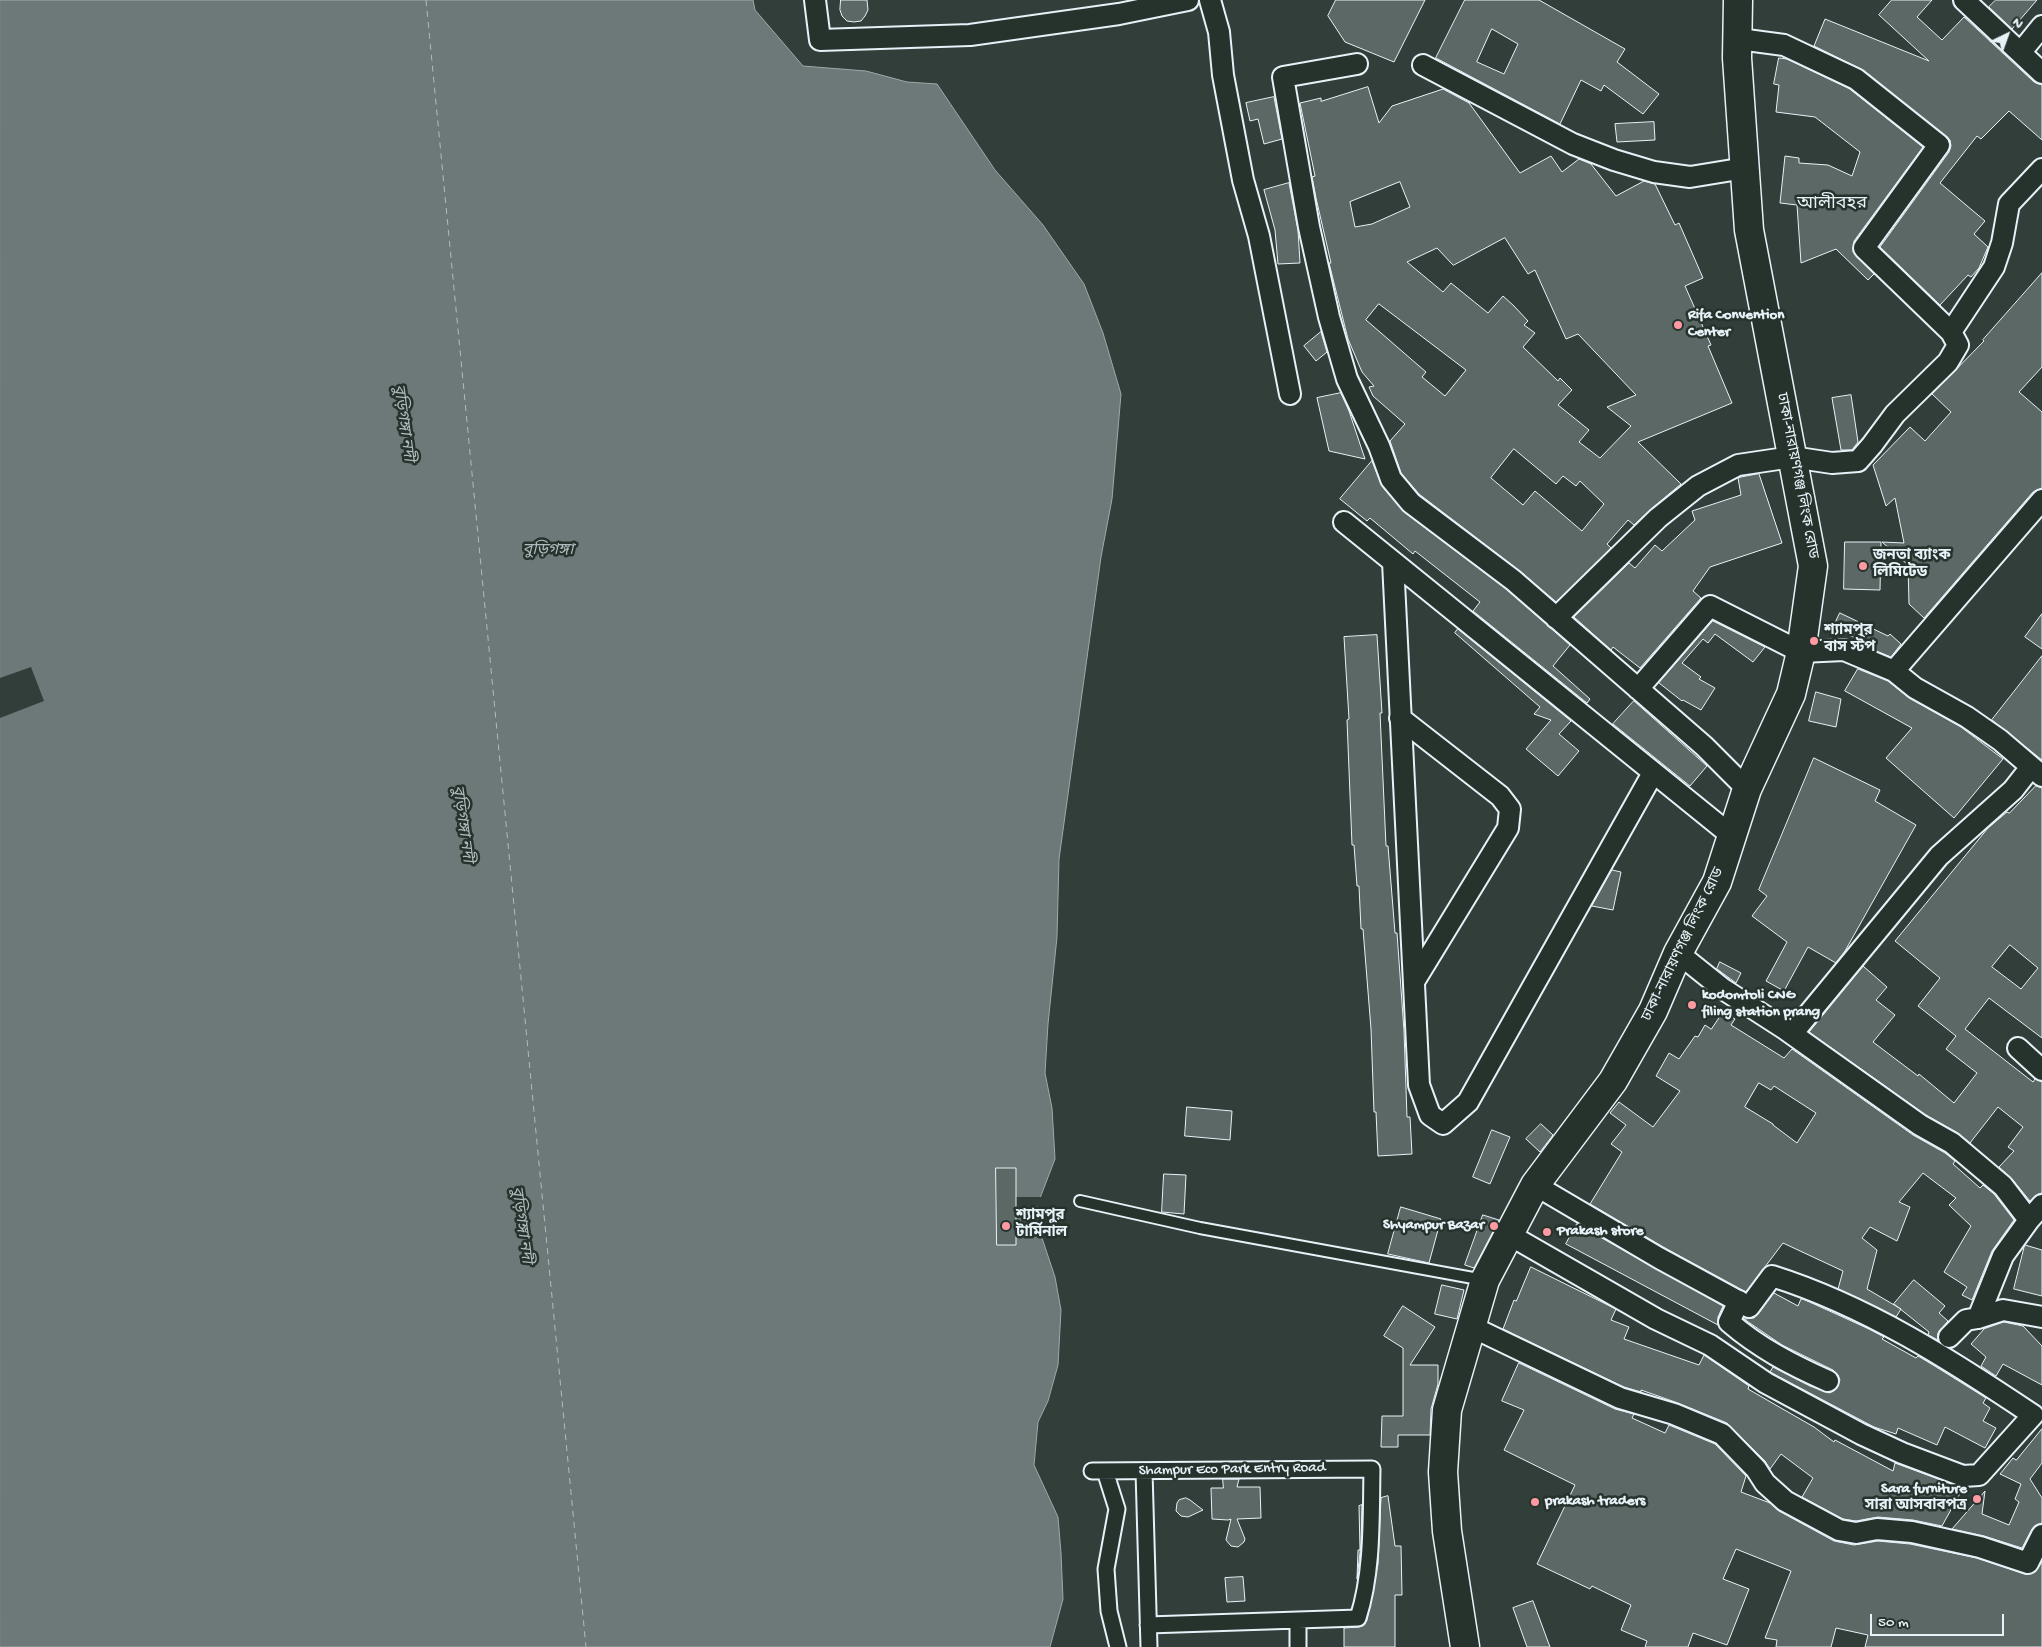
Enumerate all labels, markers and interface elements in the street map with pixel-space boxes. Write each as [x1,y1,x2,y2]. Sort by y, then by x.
north arrow [1982,10,2032,60]
text: N [2008,14,2026,33]
district label: আলীবহর [1797,194,1867,216]
place label: Rifa Convention Center [1688,307,1784,342]
marker: Rifa Convention Center [1672,319,1684,331]
water label: বুড়িগঙ্গা নদী [387,383,417,463]
street label: ঢাকা-নারায়ণগঞ্জ লিংক রোড [1771,392,1821,560]
water label: বুড়িগঙ্গা [523,542,573,562]
place label: জনতা ব্যাংক লিমিটেড [1873,548,1951,583]
marker: জনতা ব্যাংক লিমিটেড [1857,560,1869,572]
place label: শ্যামপুর বাস স্টপ [1824,623,1875,658]
marker: শ্যামপুর বাস স্টপ [1808,635,1820,647]
water label: বুড়িগঙ্গা নদী [446,784,476,864]
street label: ঢাকা-নারায়ণগঞ্জ লিংক রোড [1639,865,1729,1025]
place label: kodomtoli CNG filing station prang [1702,987,1820,1022]
marker: kodomtoli CNG filing station prang [1686,999,1698,1011]
water label: বুড়িগঙ্গা নদী [505,1185,535,1265]
place label: শ্যামপুর টার্মিনাল [1016,1208,1067,1243]
place label: Shyampur Bazar [1383,1217,1484,1235]
marker: শ্যামপুর টার্মিনাল [1000,1220,1012,1232]
marker: Shyampur Bazar [1488,1220,1500,1232]
place label: Prakash store [1557,1223,1644,1241]
marker: Prakash store [1541,1226,1553,1238]
street label: Shampur Eco Park Entry Road [1138,1459,1326,1481]
place label: Sara furniture সারা আসবাবপত্র [1865,1481,1967,1516]
place label: prakash traders [1545,1493,1645,1511]
marker: Sara furniture সারা আসবাবপত্র [1971,1493,1983,1505]
marker: prakash traders [1529,1496,1541,1508]
scale bar [1872,1604,2006,1636]
text: 50 m [1878,1614,1909,1632]

